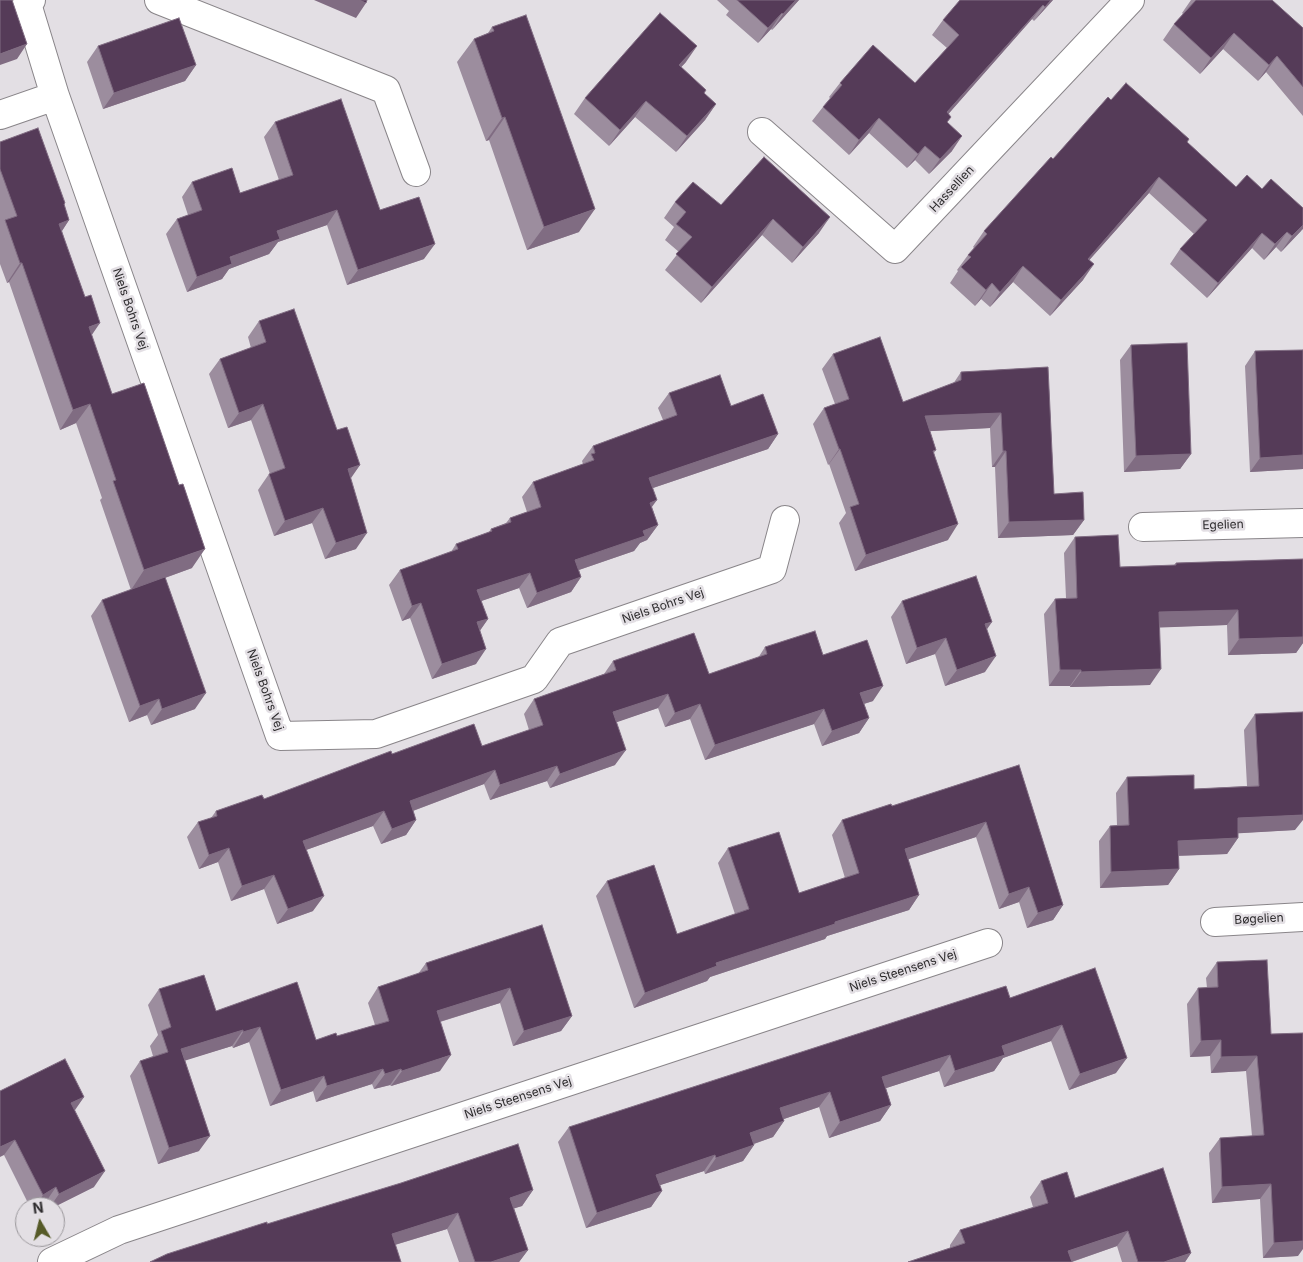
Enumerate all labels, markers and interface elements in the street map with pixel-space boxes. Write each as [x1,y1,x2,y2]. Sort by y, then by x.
street label: Hassellien [927,163,977,215]
street label: Niels Bohrs Vej [109,266,151,352]
street label: Egelien [1202,517,1244,533]
street label: Niels Bohrs Vej [620,585,706,627]
street label: Niels Bohrs Vej [244,647,286,733]
street label: Bøgelien [1234,911,1284,927]
street label: Niels Steensens Vej [848,947,958,995]
street label: Niels Steensens Vej [463,1074,573,1122]
north arrow [15,1197,65,1247]
text: N [32,1198,44,1217]

